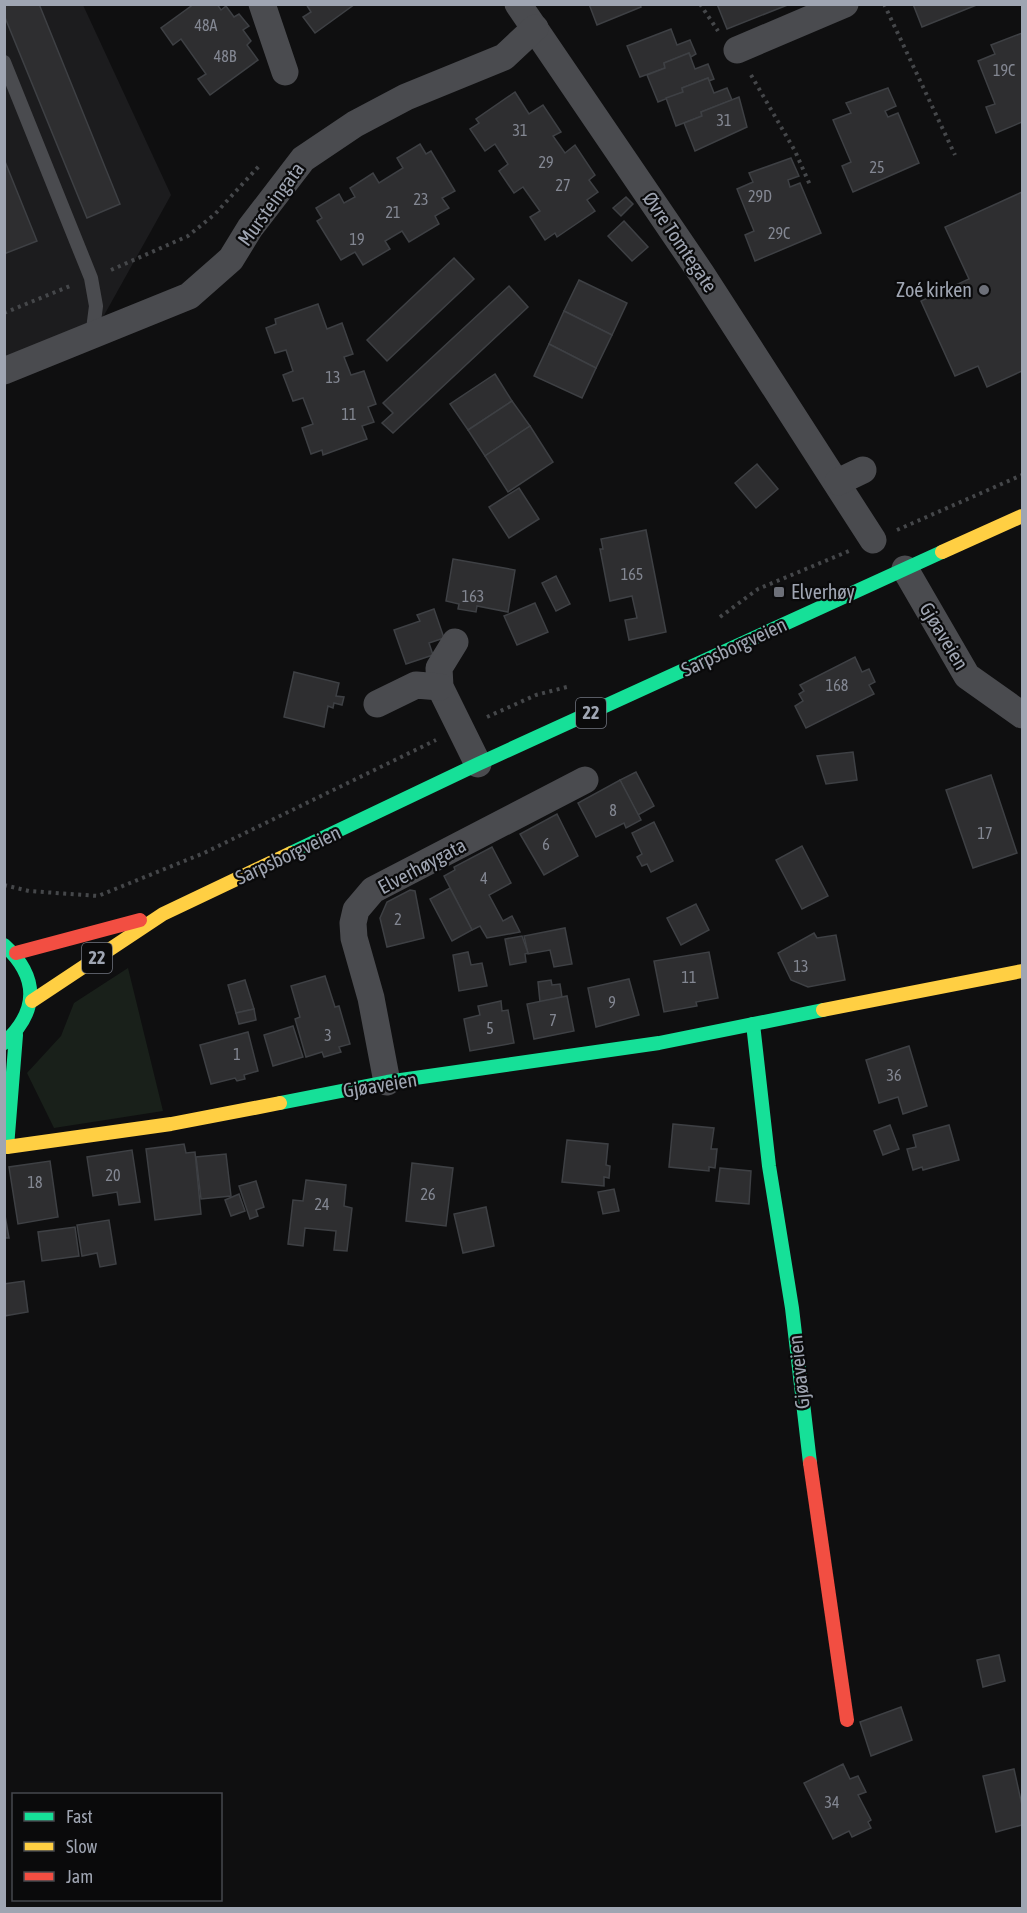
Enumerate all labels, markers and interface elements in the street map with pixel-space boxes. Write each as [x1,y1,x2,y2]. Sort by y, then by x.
house number: 48A [195,16,218,34]
house number: 48B [214,47,237,65]
house number: 19C [993,61,1015,79]
house number: 31 [716,111,732,129]
house number: 31 [512,121,528,139]
house number: 29 [538,153,554,171]
street label: Mursteingata [233,157,309,250]
house number: 25 [869,158,885,176]
house number: 27 [555,176,571,194]
street label: Øvre Tomtegate [638,187,722,296]
house number: 29D [748,187,772,205]
house number: 23 [413,190,429,208]
house number: 21 [385,203,401,221]
house number: 29C [768,224,790,242]
house number: 19 [349,230,365,248]
place label: Zoé kirken [896,278,972,301]
marker: Zoé kirken [977,283,991,297]
house number: 13 [325,368,341,386]
house number: 11 [341,405,357,423]
house number: 165 [621,565,643,583]
place label: Elverhøy [791,580,855,603]
marker: Elverhøy [772,585,786,599]
house number: 163 [462,587,484,605]
street label: Gjøaveien [915,598,973,674]
street label: Sarpsborgveien [678,612,790,681]
house number: 168 [826,676,848,694]
road number: 22 [576,698,606,728]
house number: 8 [609,801,617,819]
street label: Sarpsborgveien [232,820,344,889]
house number: 17 [977,824,993,842]
street label: Elverhøygata [374,833,470,898]
house number: 6 [542,835,550,853]
house number: 4 [480,869,488,887]
house number: 2 [394,910,402,928]
road number: 22 [82,943,112,973]
house number: 13 [793,957,809,975]
house number: 11 [681,968,697,986]
house number: 9 [608,993,616,1011]
house number: 7 [549,1011,557,1029]
house number: 5 [486,1019,494,1037]
house number: 3 [324,1026,332,1044]
house number: 1 [233,1045,241,1063]
house number: 36 [886,1066,902,1084]
street label: Gjøaveien [341,1067,418,1102]
house number: 20 [105,1166,121,1184]
house number: 18 [27,1173,43,1191]
house number: 26 [420,1185,436,1203]
house number: 24 [314,1195,330,1213]
street label: Gjøaveien [783,1334,814,1410]
legend [12,1793,222,1901]
house number: 34 [824,1793,840,1811]
text: Fast [66,1806,93,1827]
text: Slow [66,1836,97,1857]
text: Jam [66,1866,93,1887]

